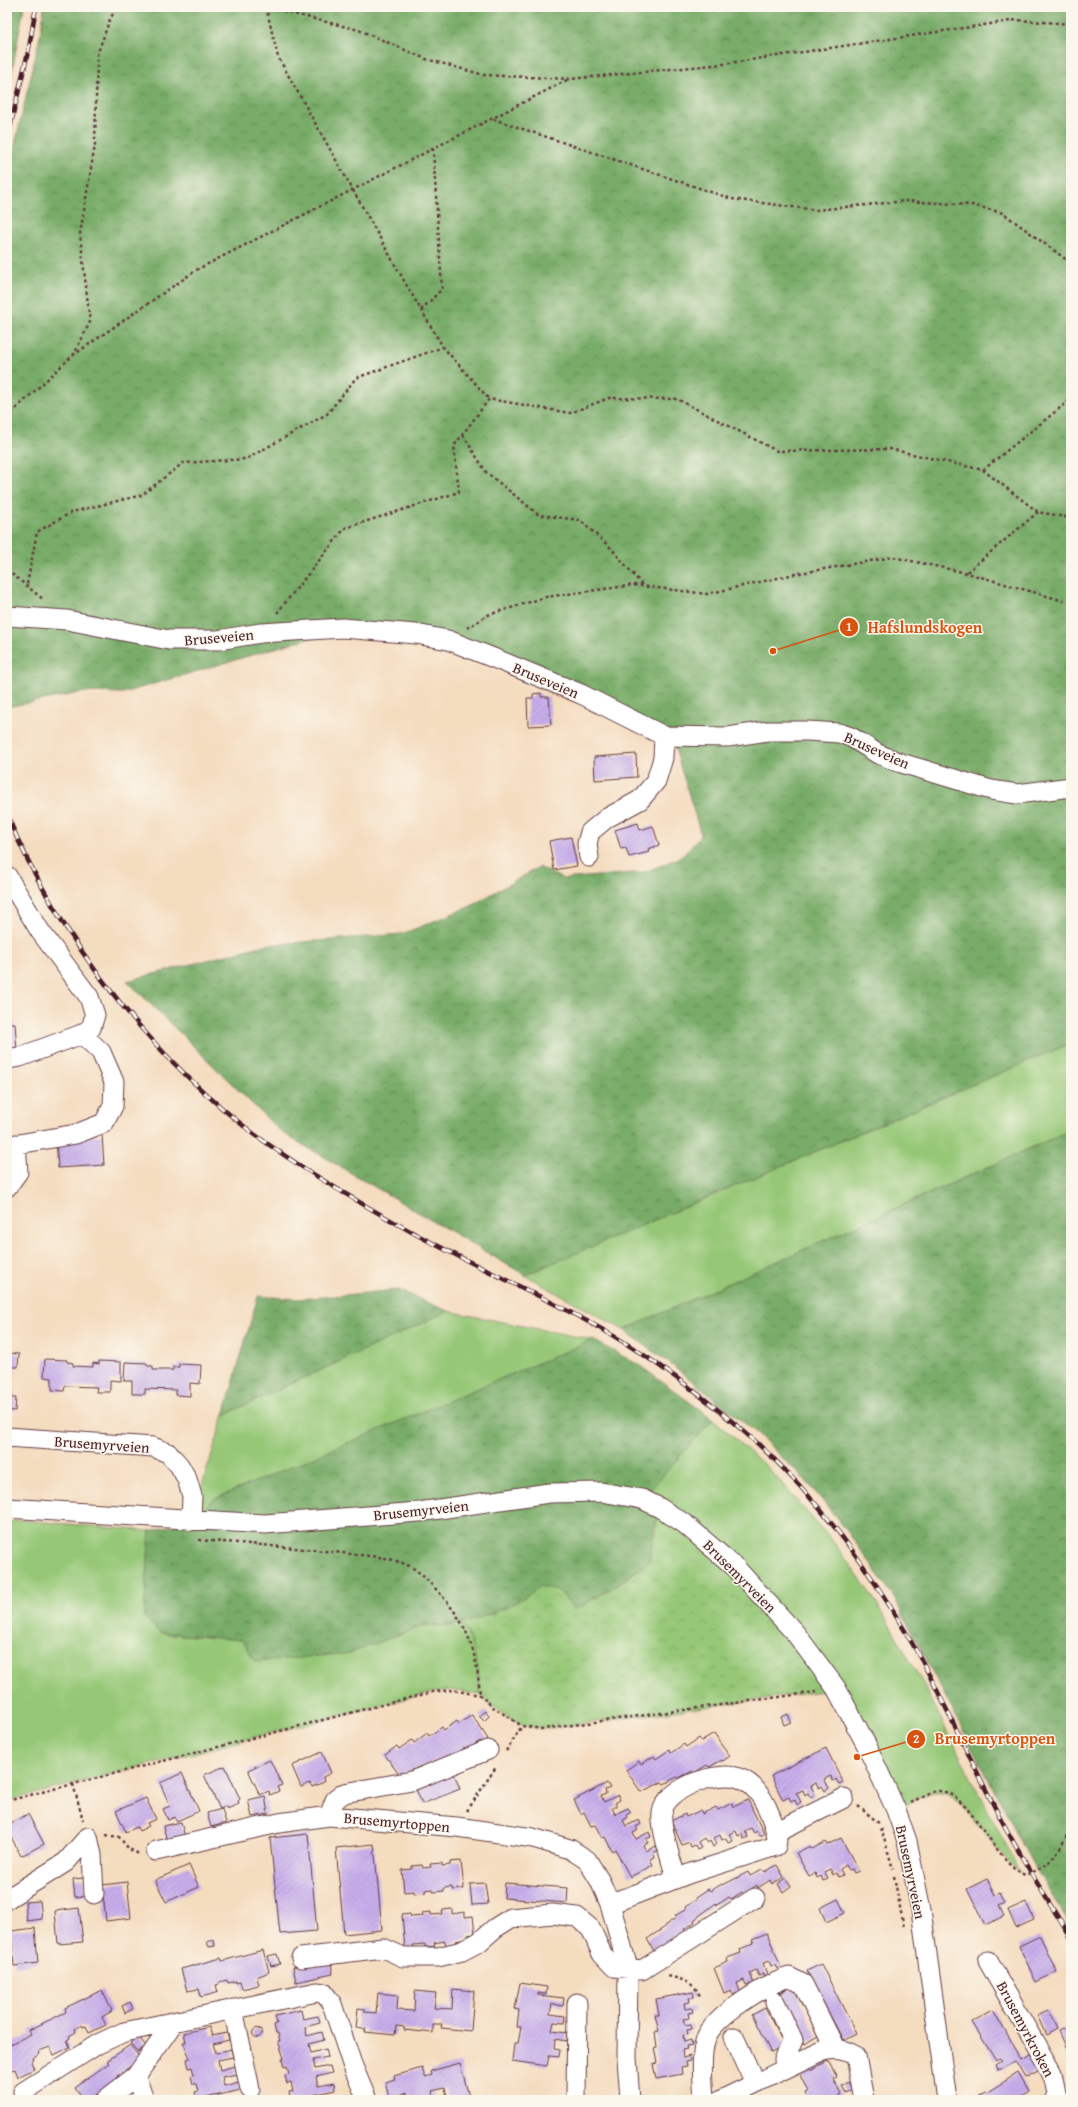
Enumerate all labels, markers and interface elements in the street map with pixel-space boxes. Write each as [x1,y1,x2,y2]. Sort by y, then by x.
callout: Hafslundskogen [839,613,990,641]
text: Hafslundskogen [868,615,983,639]
text: 1 [846,618,852,635]
street label: Bruseveien [183,623,255,650]
street label: Bruseveien [510,657,583,703]
street label: Bruseveien [841,726,914,774]
street label: Brusemyrveien [54,1430,151,1458]
street label: Brusemyrveien [372,1495,470,1525]
street label: Brusemyrveien [699,1535,782,1618]
callout: Brusemyrtoppen [906,1725,1063,1753]
text: Brusemyrtoppen [935,1726,1056,1750]
text: 2 [913,1730,919,1747]
street label: Brusemyrtoppen [343,1807,451,1837]
street label: Brusemyrveien [891,1823,931,1921]
street label: Brusemyrkroken [992,1977,1060,2081]

